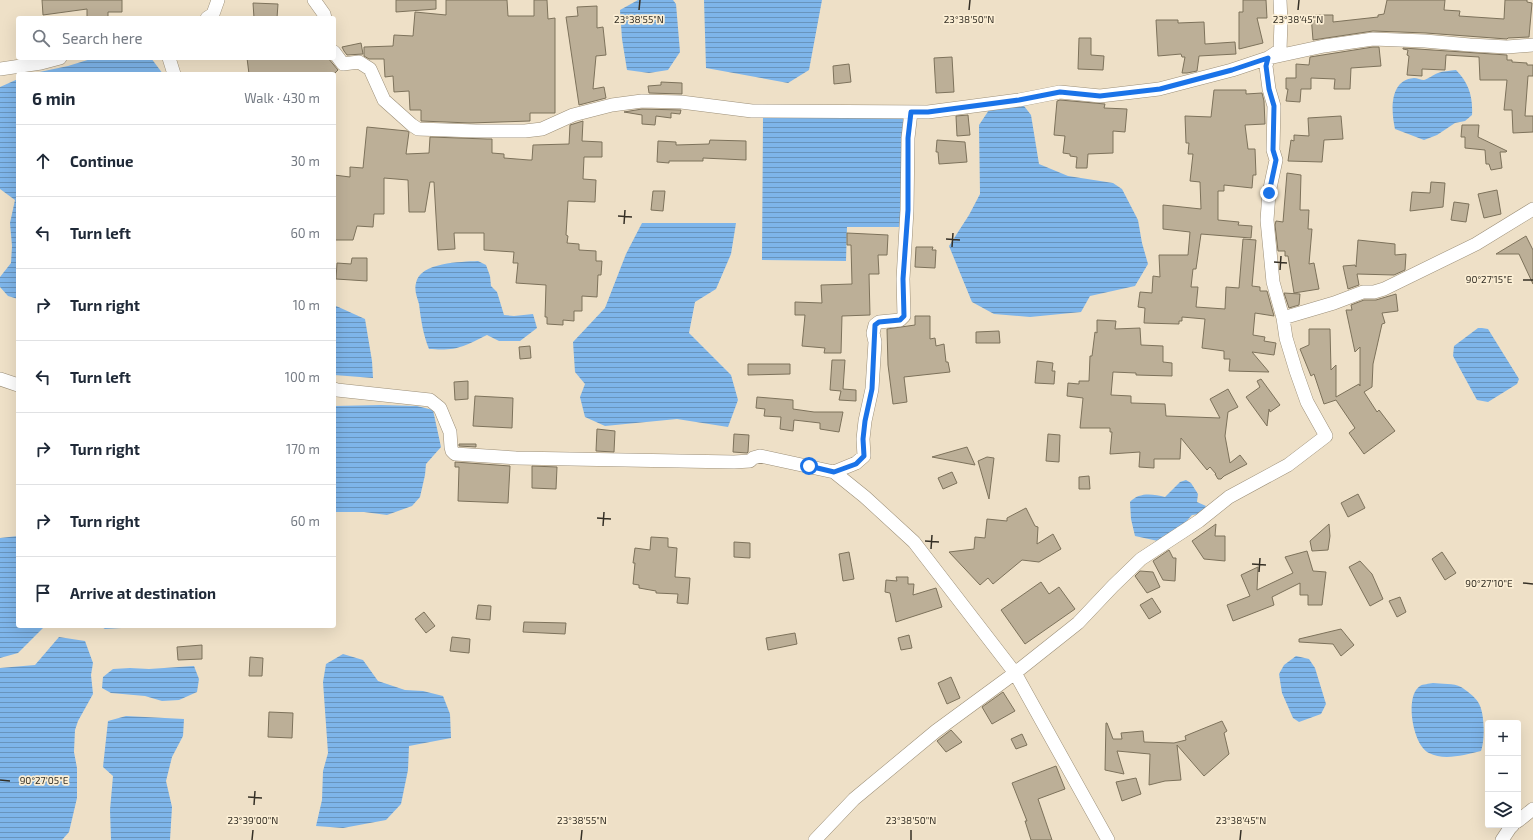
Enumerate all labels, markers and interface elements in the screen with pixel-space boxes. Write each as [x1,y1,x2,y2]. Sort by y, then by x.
text: 23°38'55"N [614,13,664,25]
text: 23°38'50"N [944,13,994,25]
text: 23°38'45"N [1273,13,1323,25]
search box [16,16,336,60]
icon: search [30,27,52,49]
text: Search here [62,29,143,47]
text: 6 min [32,88,76,108]
text: Walk · 430 m [244,90,320,106]
icon: ahead [32,150,54,172]
text: Continue [70,152,133,170]
text: 30 m [291,153,320,169]
route end [1260,184,1278,202]
icon: left [32,222,54,244]
text: Turn left [70,224,131,242]
text: 60 m [290,225,320,241]
text: 90°27'15"E [1466,273,1513,285]
icon: right [32,294,54,316]
text: Turn right [70,296,140,314]
text: 10 m [293,297,320,313]
icon: left [32,366,54,388]
text: Turn left [70,368,131,386]
text: 100 m [285,369,320,385]
icon: right [32,438,54,460]
text: Turn right [70,440,140,458]
text: 170 m [286,441,320,457]
route start [800,457,818,475]
icon: right [32,510,54,532]
text: Turn right [70,512,140,530]
text: 60 m [290,513,320,529]
text: 90°27'10"E [1465,577,1513,589]
icon: arrive [32,582,54,604]
text: Arrive at destination [70,584,216,602]
map controls [1485,720,1521,828]
button: + [1485,720,1521,756]
button: − [1485,756,1521,792]
text: 90°27'05"E [20,774,69,786]
button: layers [1485,792,1521,828]
text: 23°39'00"N [228,814,278,826]
text: 23°38'55"N [557,814,607,826]
text: 23°38'50"N [886,814,936,826]
text: 23°38'45"N [1216,814,1266,826]

